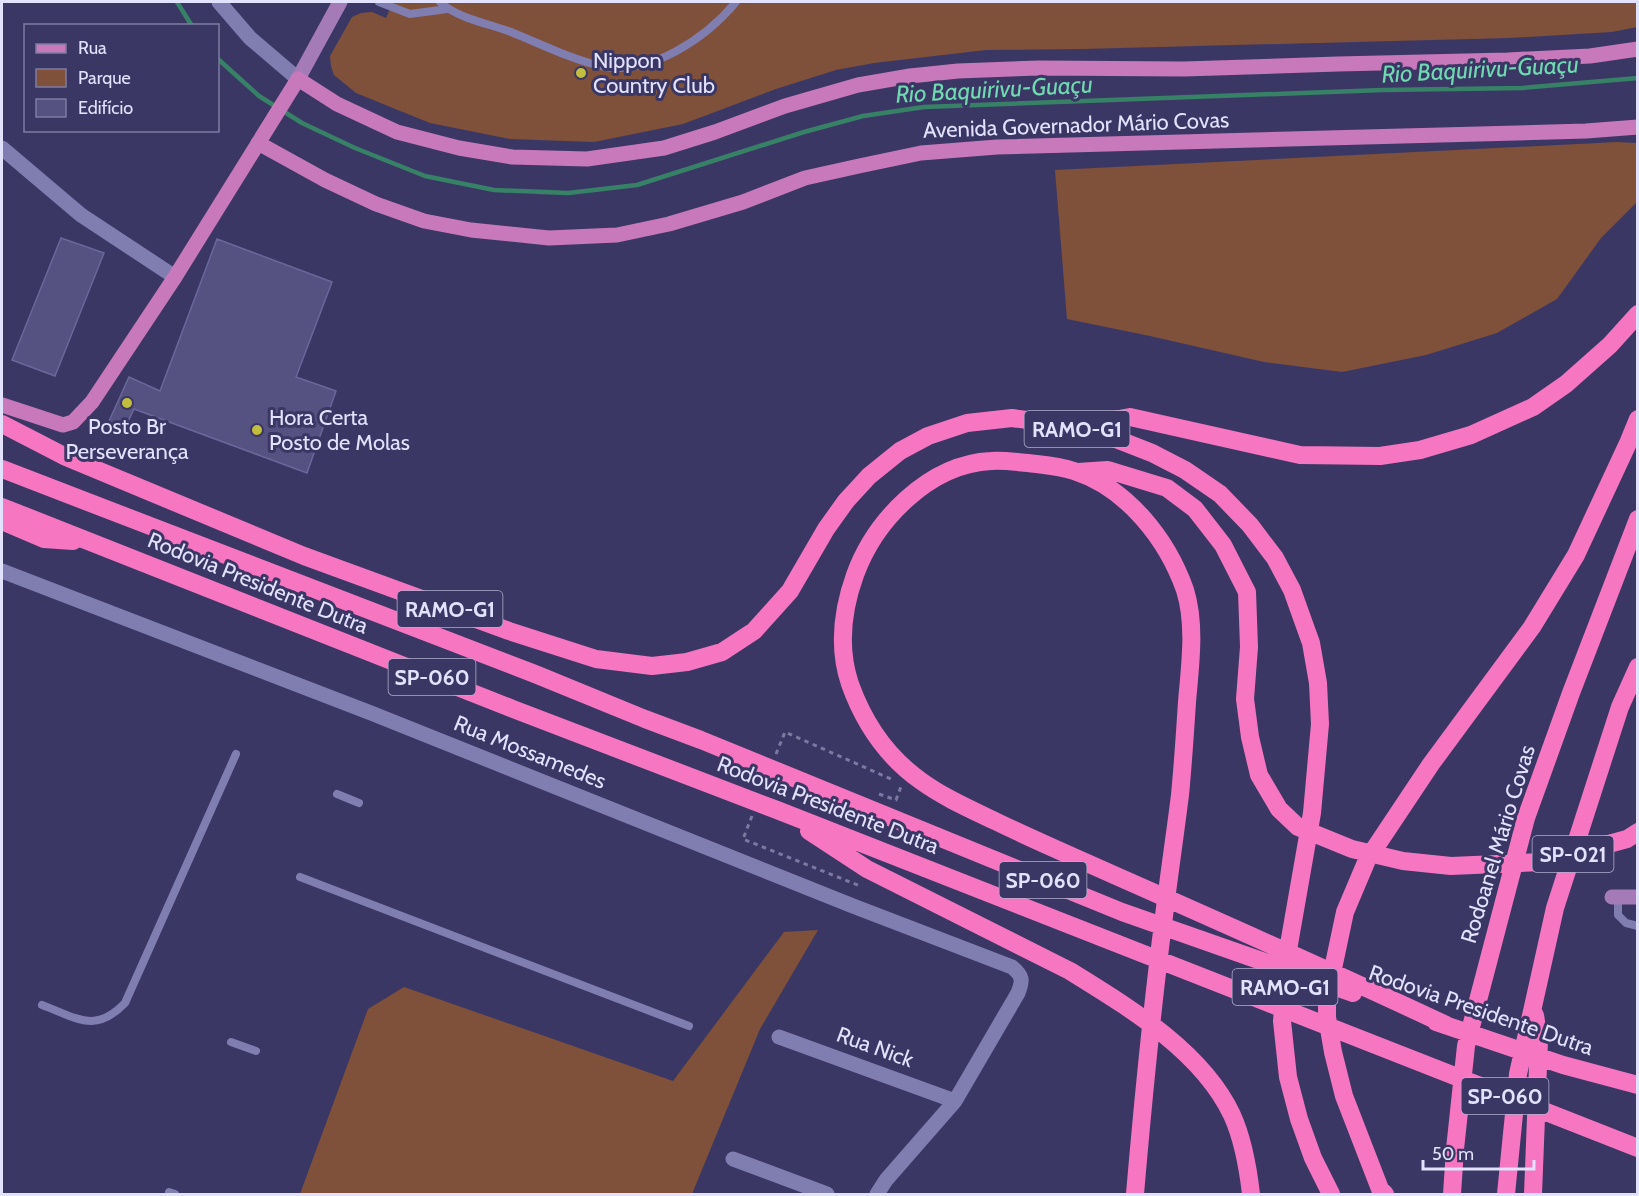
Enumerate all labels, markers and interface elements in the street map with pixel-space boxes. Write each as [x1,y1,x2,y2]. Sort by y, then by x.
legend [24,24,219,132]
text: Rua [78,37,107,59]
place label: Nippon Country Club [593,47,715,99]
water label: Rio Baquirivu-Guaçu [1381,49,1579,89]
marker: Nippon Country Club [574,66,588,80]
text: Parque [78,67,131,89]
water label: Rio Baquirivu-Guaçu [895,69,1093,109]
text: Edifício [78,97,133,119]
street label: Avenida Governador Mário Covas [922,106,1230,144]
marker: Posto Br Perseverança [120,396,134,410]
place label: Hora Certa Posto de Molas [269,404,410,456]
road number: RAMO-G1 [1024,411,1130,447]
place label: Posto Br Perseverança [66,413,189,465]
marker: Hora Certa Posto de Molas [250,423,264,437]
street label: Rodovia Presidente Dutra [144,526,373,640]
road number: RAMO-G1 [398,591,502,627]
road number: SP-060 [388,659,476,695]
street label: Rua Mossamedes [450,709,610,795]
street label: Rodoanel Mário Covas [1455,742,1541,946]
street label: Rodovia Presidente Dutra [713,750,943,860]
road number: SP-021 [1532,836,1614,872]
road number: SP-060 [1000,862,1086,898]
street label: Rodovia Presidente Dutra [1365,959,1597,1061]
road number: RAMO-G1 [1232,969,1338,1005]
street label: Rua Nick [833,1021,917,1073]
road number: SP-060 [1462,1078,1549,1114]
scale bar [1423,1133,1534,1171]
text: 50 m [1432,1143,1474,1165]

